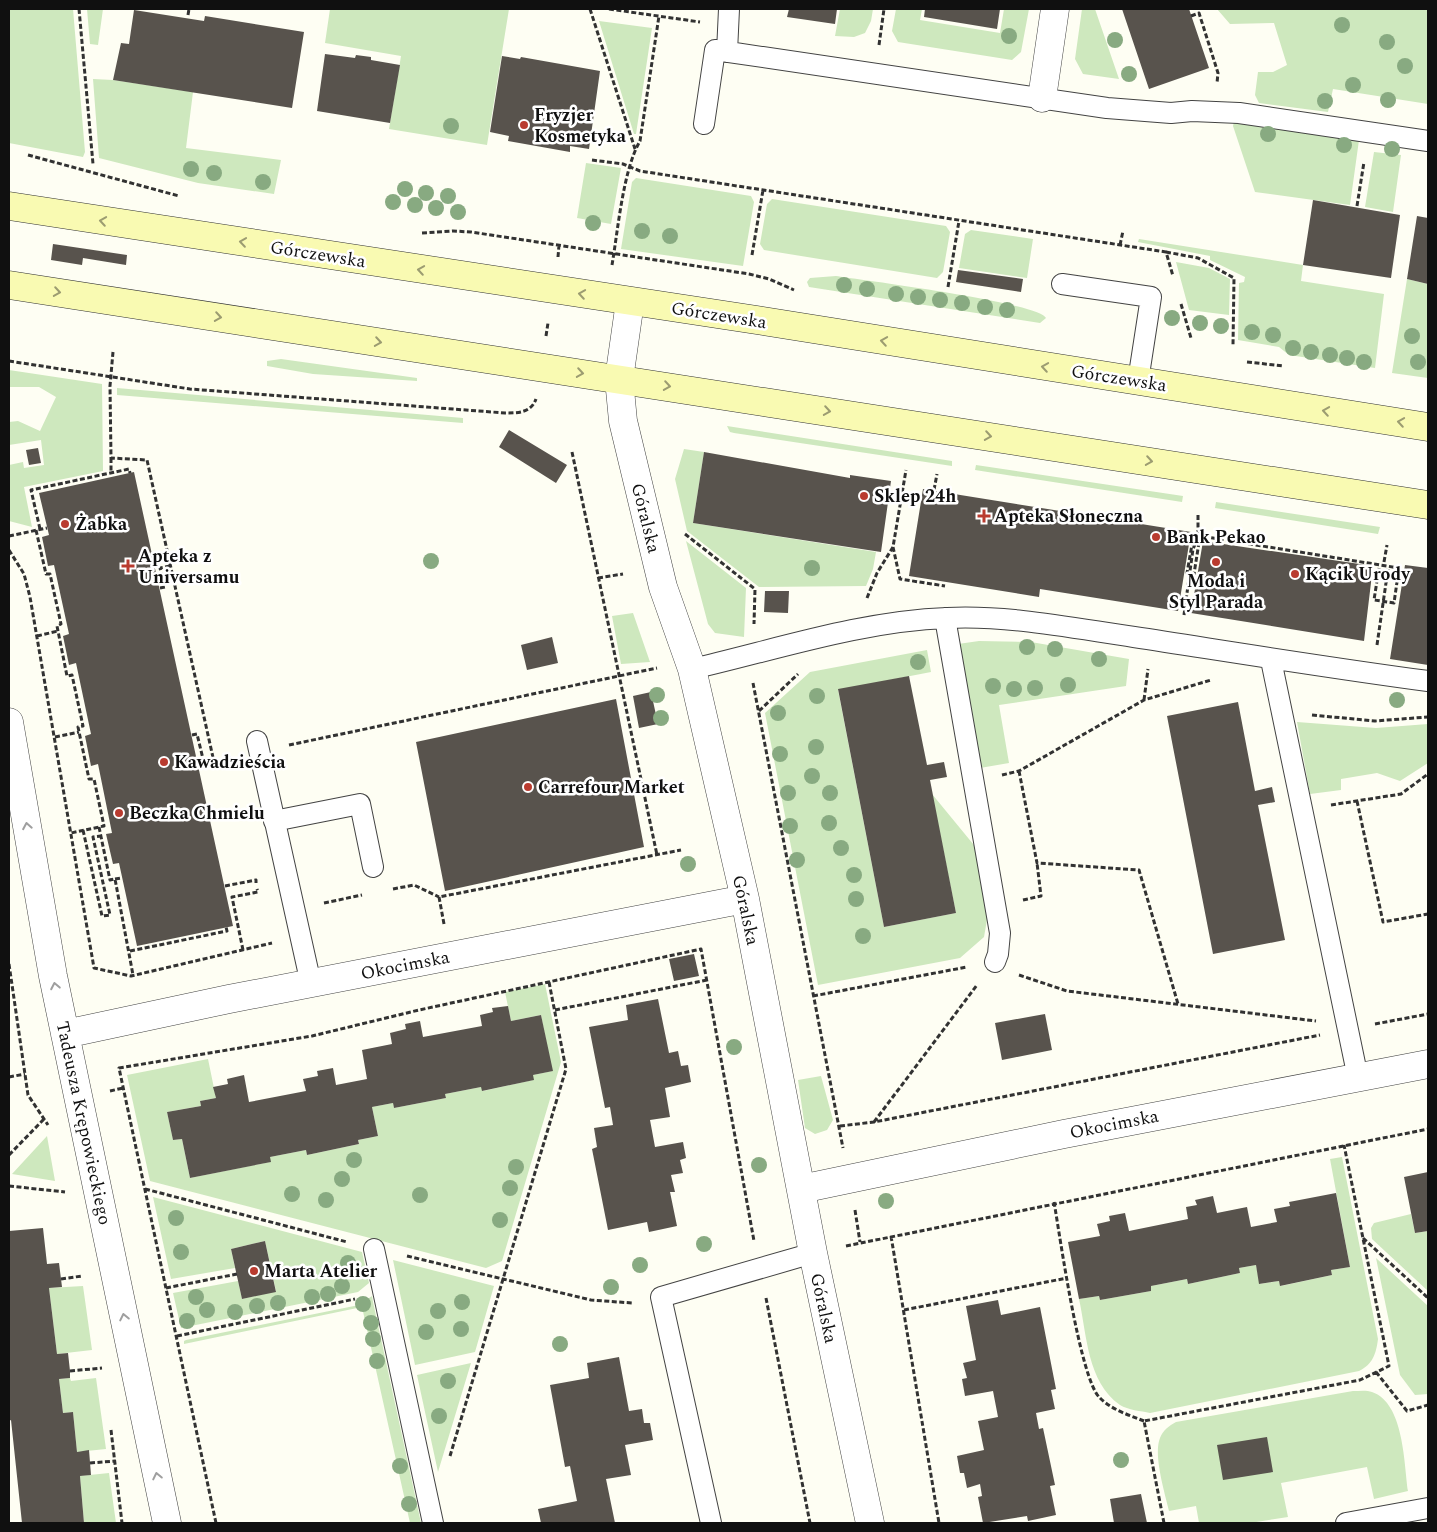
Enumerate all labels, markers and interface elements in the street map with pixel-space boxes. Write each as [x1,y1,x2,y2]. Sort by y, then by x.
place label: Fryzjer Kosmetyka [534,102,627,150]
marker: Fryzjer Kosmetyka [518,119,530,131]
one-way arrow [98,217,107,227]
street label: Górczewska [268,234,368,275]
one-way arrow [239,237,247,248]
one-way arrow [417,265,426,275]
one-way arrow [53,286,61,297]
one-way arrow [577,290,586,300]
street label: Górczewska [669,295,769,336]
one-way arrow [214,311,222,322]
one-way arrow [374,336,382,346]
one-way arrow [880,336,889,346]
street label: Górczewska [1069,358,1169,399]
one-way arrow [1040,362,1049,372]
one-way arrow [576,367,584,378]
one-way arrow [663,380,671,391]
one-way arrow [824,405,832,416]
one-way arrow [1322,406,1331,416]
one-way arrow [1397,418,1406,428]
one-way arrow [984,430,992,441]
one-way arrow [1145,455,1153,466]
street label: Góralska [624,480,667,556]
place label: Sklep 24h [874,483,956,510]
marker: Sklep 24h [858,490,870,502]
place label: Apteka Słoneczna [994,503,1144,530]
marker: Apteka Słoneczna [978,510,990,522]
place label: Żabka [75,511,128,538]
marker: Żabka [59,518,71,530]
place label: Bank Pekao [1166,524,1266,551]
marker: Bank Pekao [1150,531,1162,543]
place label: Apteka z Universamu [138,543,240,591]
marker: Moda i Styl Parada [1210,556,1222,568]
marker: Apteka z Universamu [122,560,134,572]
place label: Kącik Urody [1305,561,1411,588]
place label: Moda i Styl Parada [1169,568,1264,616]
marker: Kącik Urody [1289,568,1301,580]
place label: Kawadzieścia [174,749,286,776]
marker: Kawadzieścia [158,756,170,768]
place label: Carrefour Market [538,774,685,801]
marker: Carrefour Market [522,781,534,793]
place label: Beczka Chmielu [129,800,265,827]
marker: Beczka Chmielu [113,807,125,819]
one-way arrow [22,822,32,830]
street label: Góralska [725,872,766,948]
street label: Okocimska [358,944,452,987]
one-way arrow [50,982,61,990]
street label: Tadeusza Krępowieckiego [49,1019,118,1227]
street label: Okocimska [1067,1103,1161,1146]
place label: Marta Atelier [264,1258,378,1285]
marker: Marta Atelier [248,1265,260,1277]
street label: Góralska [803,1270,844,1346]
one-way arrow [119,1312,130,1321]
one-way arrow [153,1471,163,1480]

